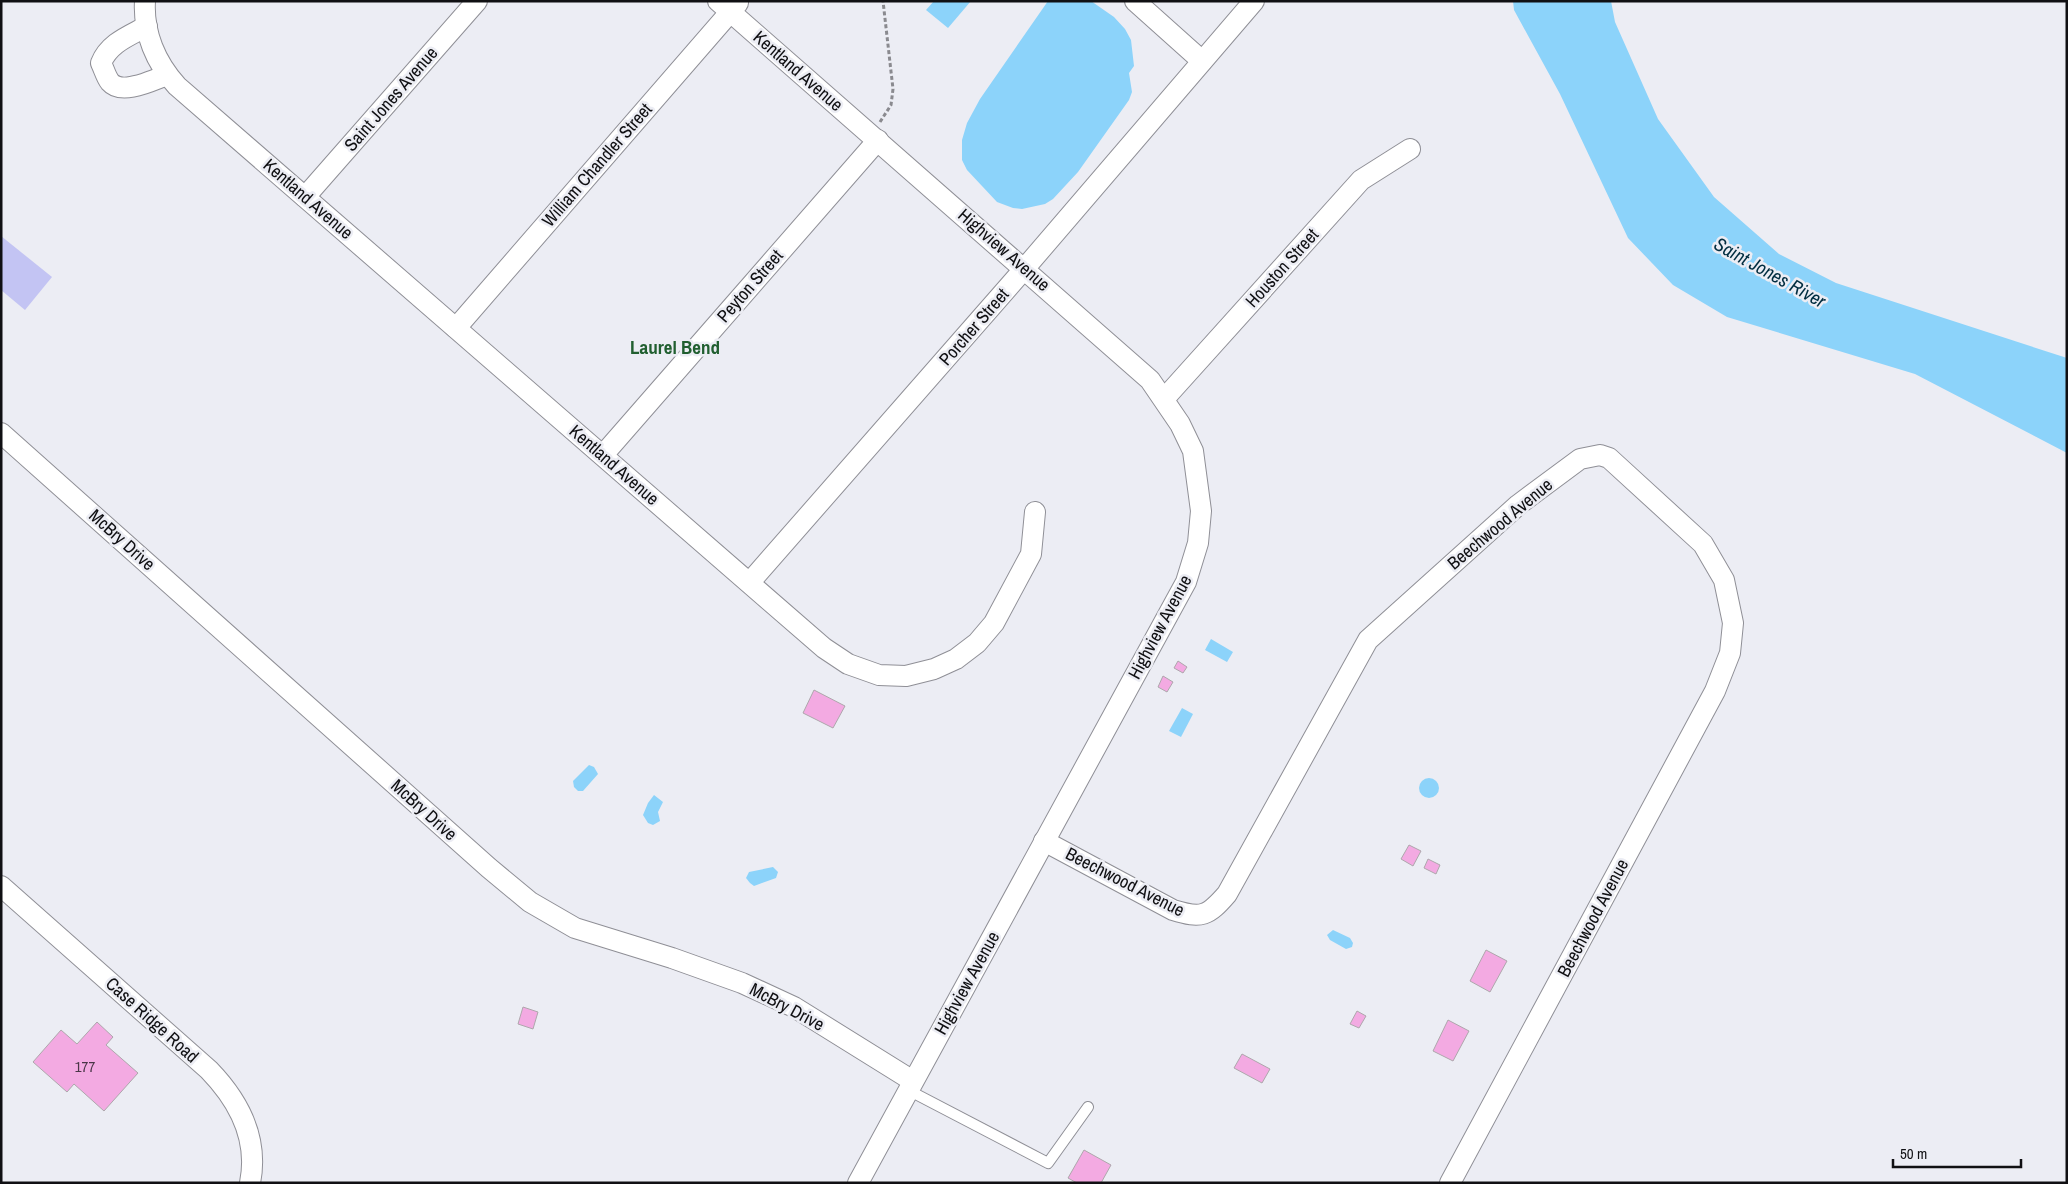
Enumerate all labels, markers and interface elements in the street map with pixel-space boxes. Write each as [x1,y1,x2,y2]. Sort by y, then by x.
street label: Kentland Avenue [748,25,849,117]
street label: Saint Jones Avenue [338,41,443,156]
street label: William Chandler Street [536,97,657,232]
street label: Kentland Avenue [258,153,359,245]
street label: Highview Avenue [953,203,1056,297]
street label: Houston Street [1239,223,1324,313]
water label: Saint Jones River [1710,231,1831,314]
street label: Peyton Street [711,244,788,328]
street label: Porcher Street [933,283,1014,371]
district label: Laurel Bend [630,334,720,360]
street label: Kentland Avenue [564,419,665,511]
street label: Beechwood Avenue [1442,472,1558,575]
street label: McBry Drive [84,503,161,576]
street label: Highview Avenue [1122,570,1198,683]
street label: McBry Drive [386,773,463,846]
street label: Beechwood Avenue [1062,841,1189,922]
street label: Beechwood Avenue [1551,854,1634,981]
street label: Highview Avenue [928,927,1005,1039]
street label: Case Ridge Road [100,971,204,1068]
street label: McBry Drive [746,976,829,1037]
house number: 177 [75,1056,95,1077]
scale bar [1893,1136,2020,1168]
text: 50 m [1900,1143,1927,1164]

